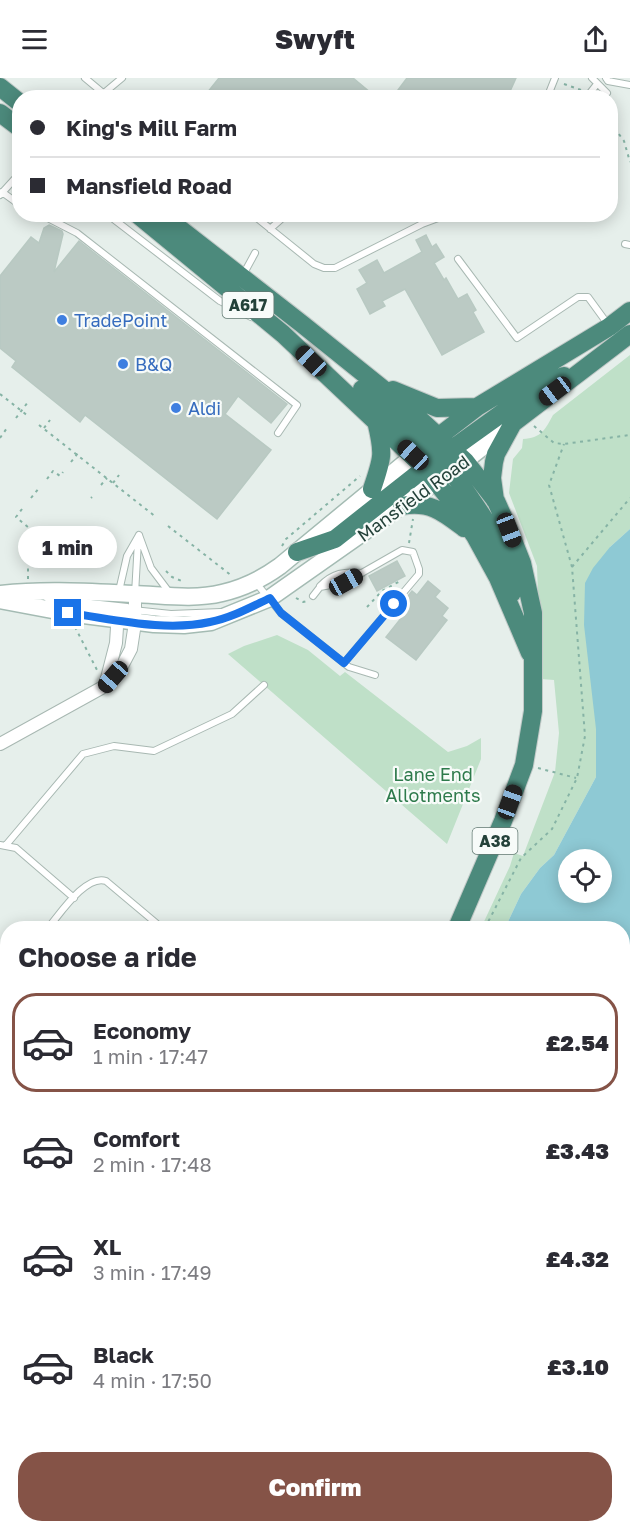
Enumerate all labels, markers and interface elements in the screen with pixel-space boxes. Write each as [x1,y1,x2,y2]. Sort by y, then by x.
icon: menu [18,23,51,56]
text: Swyft [275,23,355,55]
icon: share [579,23,612,56]
text: King's Mill Farm [66,114,237,141]
text: Mansfield Road [66,172,232,199]
road number: A617 [222,292,274,318]
place label: TradePoint [74,309,167,331]
marker: TradePoint [55,313,69,327]
car [292,342,330,380]
place label: B&Q [135,353,172,375]
marker: B&Q [116,357,130,371]
car [535,373,575,409]
place label: Aldi [188,397,221,419]
marker: Aldi [169,401,183,415]
car [394,436,432,474]
street label: Mansfield Road [353,450,473,546]
car [494,510,524,550]
callout: 1 min [19,526,118,568]
text: 1 min [42,535,93,559]
car [326,565,366,599]
route start [380,590,407,617]
route end [54,599,81,626]
car [94,658,132,696]
park label: Lane End Allotments [385,763,481,806]
car [495,782,525,822]
road number: A38 [472,828,518,854]
map controls [558,849,612,903]
button: locate [558,849,612,903]
text: Choose a ride [18,941,197,973]
icon: car [21,1016,75,1070]
text: Economy [93,1017,191,1044]
text: £2.54 [546,1029,609,1056]
text: 1 min · 17:47 [93,1044,208,1068]
icon: car [21,1124,75,1178]
text: Comfort [93,1125,180,1152]
text: £3.43 [545,1137,609,1164]
text: 2 min · 17:48 [93,1152,212,1176]
icon: car [21,1232,75,1286]
text: XL [93,1233,121,1260]
text: £4.32 [546,1245,609,1272]
text: 3 min · 17:49 [93,1260,212,1284]
icon: car [21,1340,75,1394]
text: Black [93,1341,154,1368]
text: £3.10 [547,1353,609,1380]
text: 4 min · 17:50 [93,1368,212,1392]
button: Confirm [18,1452,612,1521]

